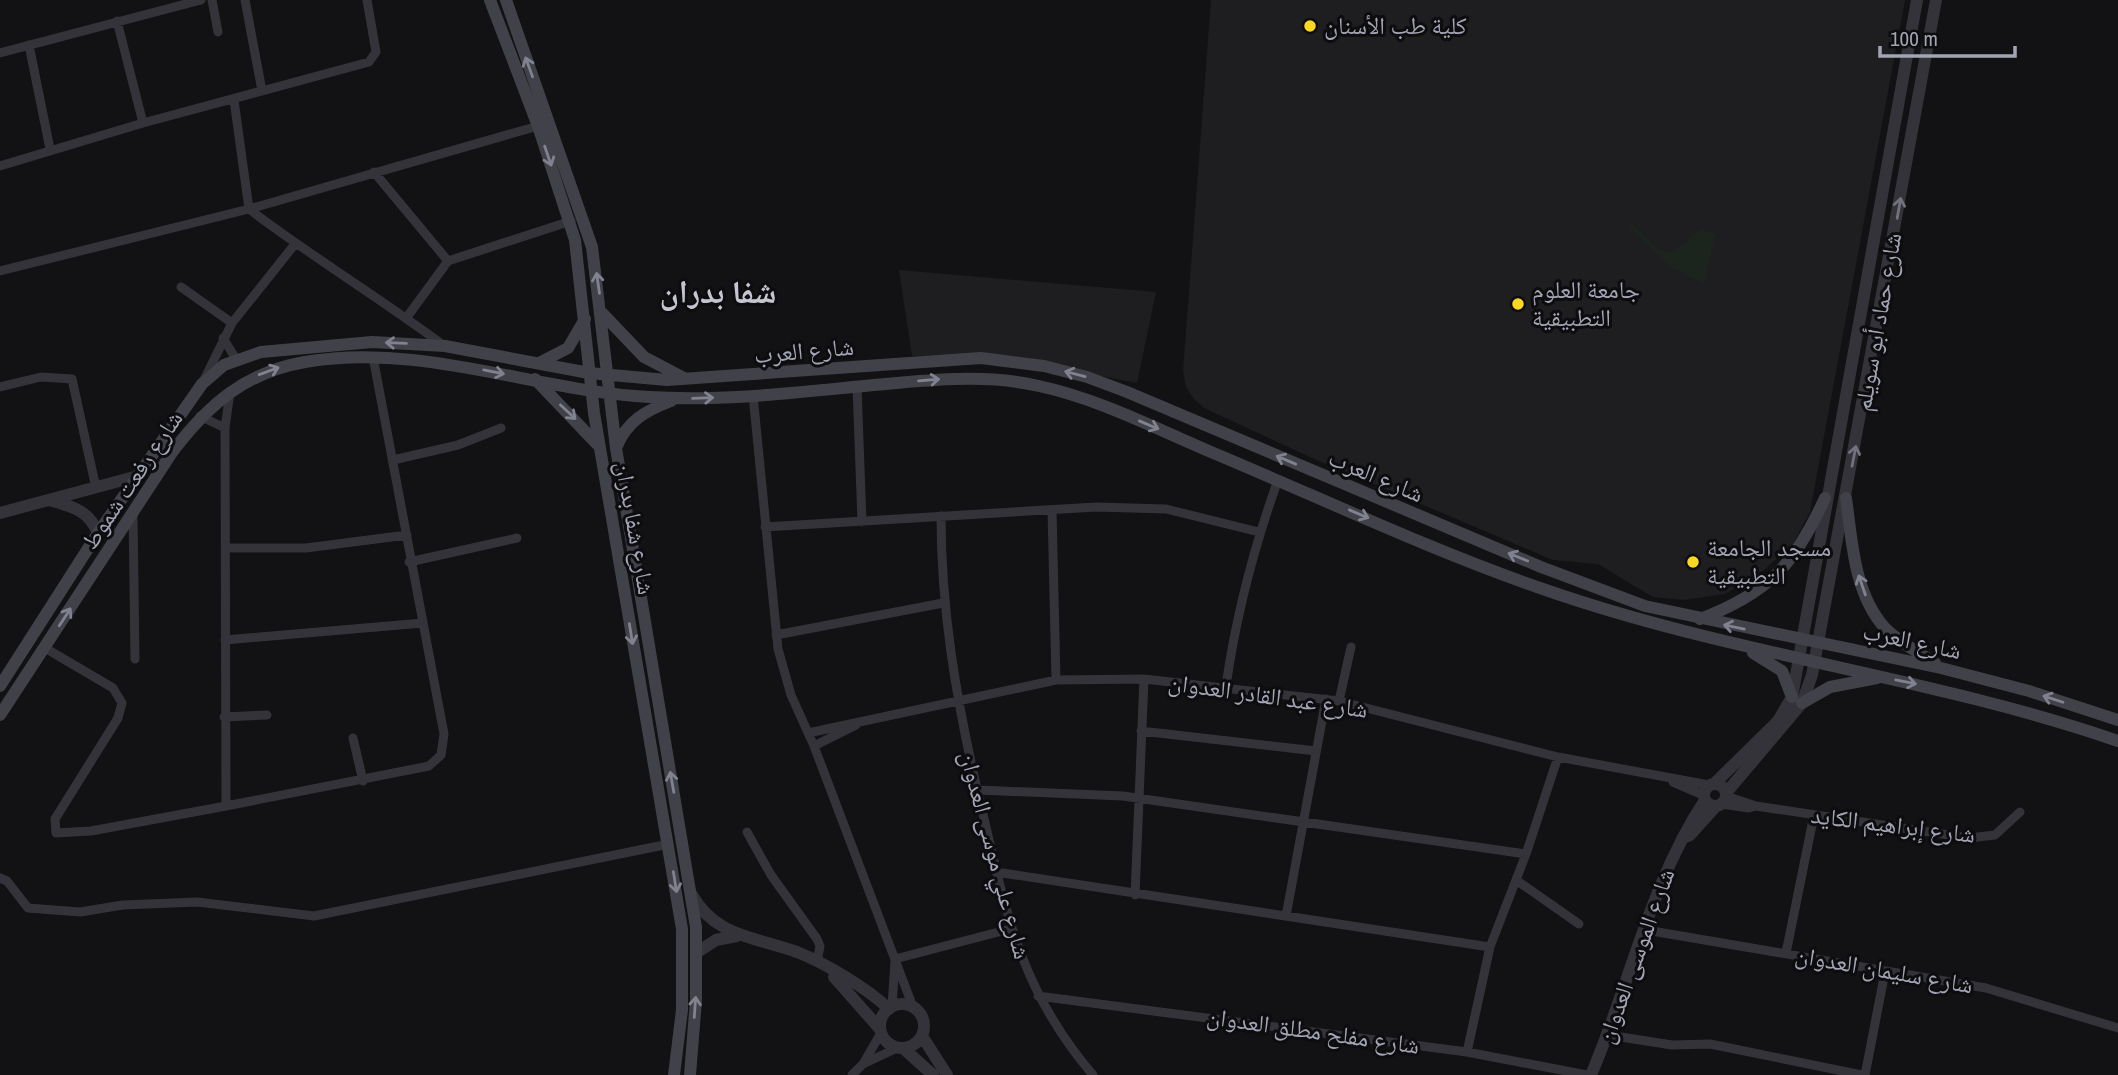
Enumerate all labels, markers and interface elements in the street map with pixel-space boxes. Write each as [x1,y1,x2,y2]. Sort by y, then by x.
place label: كلية طب الأسنان [1324,9,1467,41]
scale bar [1880,14,2015,58]
marker: كلية طب الأسنان [1302,18,1318,34]
text: 100 m [1890,24,1938,53]
one-way arrow [522,56,535,78]
one-way arrow [542,145,555,167]
one-way arrow [1893,197,1907,220]
street label: شارع حماد أبو سويلم [1846,230,1909,414]
district label: شفا بدران [660,270,776,313]
one-way arrow [591,272,604,295]
place label: جامعة العلوم التطبيقية [1532,273,1640,333]
marker: جامعة العلوم التطبيقية [1510,296,1526,312]
street label: شارع العرب [753,330,855,370]
one-way arrow [385,336,408,349]
one-way arrow [258,364,280,377]
one-way arrow [482,365,505,379]
one-way arrow [1065,367,1087,380]
one-way arrow [918,373,940,386]
one-way arrow [691,391,714,404]
one-way arrow [559,403,576,420]
street label: شارع رفعت شموط [73,404,189,555]
one-way arrow [1138,419,1159,432]
street label: شارع العرب [1324,441,1429,509]
one-way arrow [1847,445,1861,468]
one-way arrow [1275,453,1297,466]
street label: شارع شفا بدران [609,459,663,597]
one-way arrow [1347,508,1369,521]
place label: مسجد الجامعة التطبيقية [1707,531,1831,591]
one-way arrow [1508,550,1530,563]
marker: مسجد الجامعة التطبيقية [1685,554,1701,570]
one-way arrow [1855,574,1868,596]
one-way arrow [58,608,72,627]
street label: شارع العرب [1860,614,1964,666]
one-way arrow [1723,619,1746,633]
one-way arrow [625,622,638,645]
street label: شارع عبد القادر العدوان [1166,665,1370,725]
one-way arrow [1894,676,1917,689]
one-way arrow [2043,691,2065,704]
street label: شارع علي موسى العدوان [949,747,1039,963]
one-way arrow [664,771,678,794]
street label: شارع إبراهيم الكايد [1809,798,1977,851]
street label: شارع الموسى العدوان [1589,864,1682,1048]
one-way arrow [669,870,682,893]
street label: شارع سليمان العدوان [1793,938,1976,1000]
one-way arrow [689,996,702,1019]
street label: شارع مفلح مطلق العدوان [1205,999,1422,1061]

